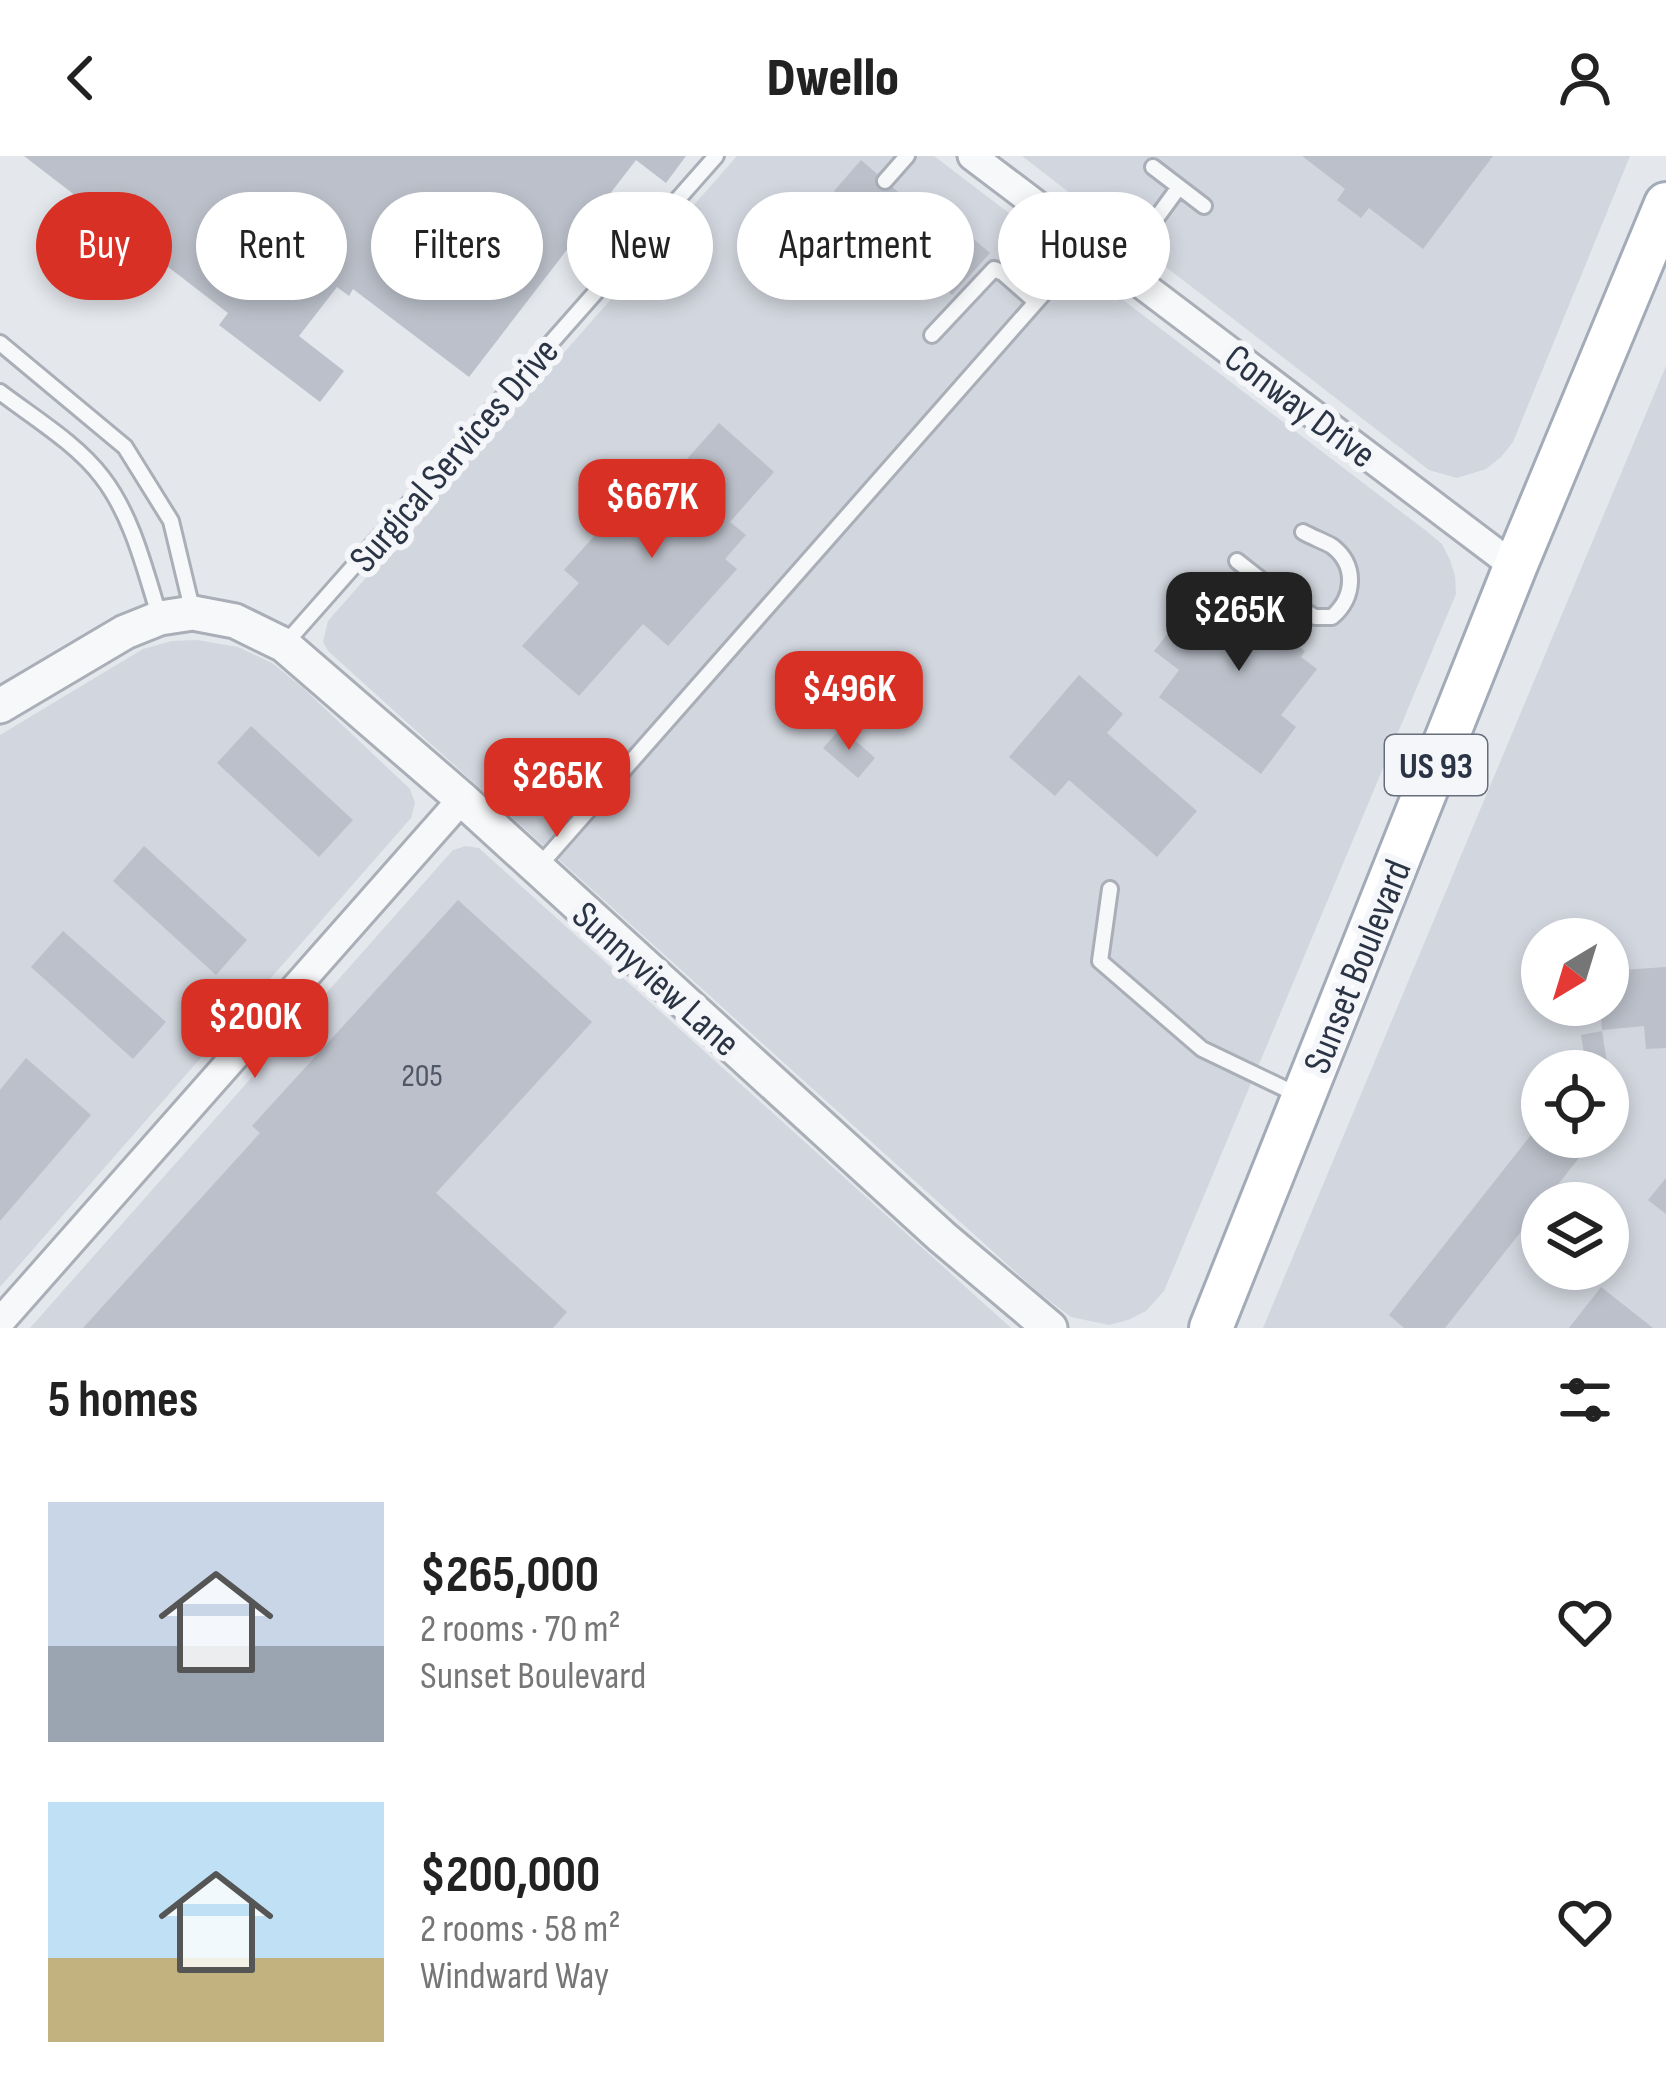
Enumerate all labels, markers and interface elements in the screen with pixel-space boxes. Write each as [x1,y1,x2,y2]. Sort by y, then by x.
icon: back [48,45,114,111]
icon: person [1552,45,1618,111]
text: Dwello [767,46,899,111]
chip: Buy [36,192,172,300]
chip: Rent [196,192,347,300]
chip: Filters [371,192,543,300]
chip: New [567,192,713,300]
chip: Apartment [737,192,974,300]
chip: House [998,192,1170,300]
street label: Surgical Services Drive [340,329,569,582]
street label: Conway Drive [1215,335,1384,479]
pin: $667K [568,459,736,561]
text: $667K [605,474,699,521]
pin: $265K [1155,572,1323,674]
text: $265K [1193,587,1285,634]
pin: $496K [765,651,933,753]
text: $496K [802,666,896,713]
road number: US 93 [1385,735,1487,795]
pin: $265K [473,738,641,840]
text: $265K [511,753,603,800]
street label: Sunset Boulevard [1294,853,1422,1081]
street label: Sunnyview Lane [562,892,749,1067]
north arrow [1521,918,1629,1026]
map controls [1521,918,1629,1290]
pin: $200K [171,979,339,1081]
text: $200K [208,994,302,1041]
button: locate [1521,1050,1629,1158]
house number: 205 [401,1056,443,1096]
button: layers [1521,1182,1629,1290]
icon: filters [1552,1367,1618,1433]
text: 5 homes [48,1370,198,1431]
text: $265,000 [420,1545,599,1606]
icon: home [144,1550,288,1694]
icon: heart [1552,1589,1618,1655]
text: 2 rooms · 70 m² [420,1606,621,1653]
text: Sunset Boulevard [420,1653,646,1700]
text: $200,000 [420,1845,600,1906]
icon: home [144,1850,288,1994]
icon: heart [1552,1889,1618,1955]
text: 2 rooms · 58 m² [420,1906,621,1953]
text: Windward Way [420,1953,609,2000]

